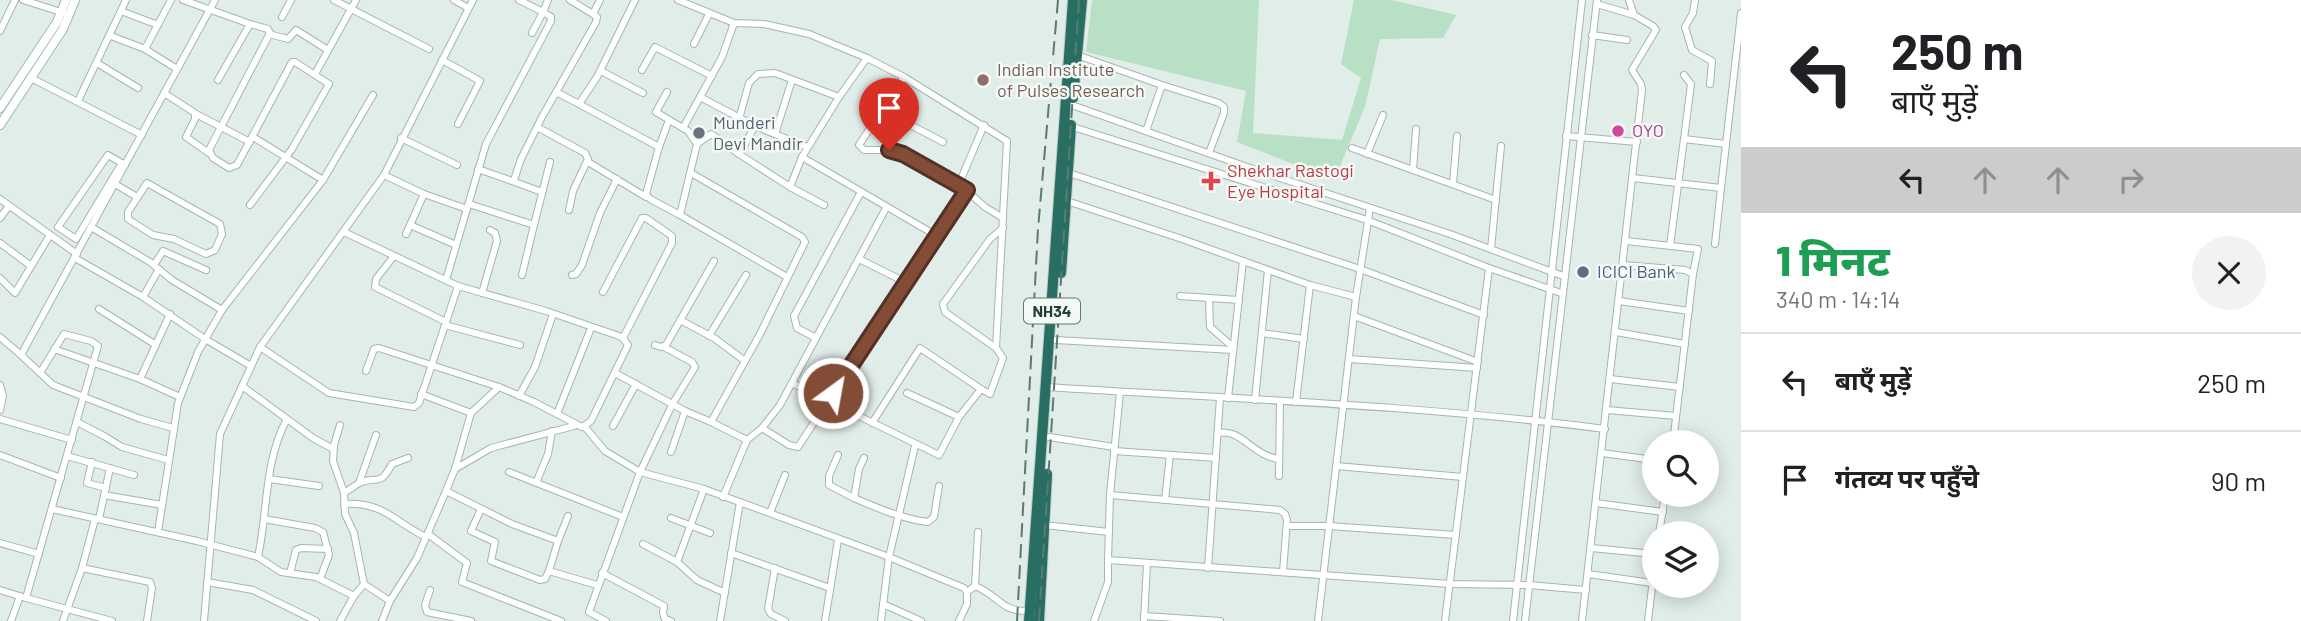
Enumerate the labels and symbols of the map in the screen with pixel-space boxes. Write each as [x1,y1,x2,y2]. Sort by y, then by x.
place label: Indian Institute of Pulses Research [997,58,1145,101]
marker: Indian Institute of Pulses Research [975,72,991,88]
pin [859,78,919,150]
place label: Munderi Devi Mandir [713,111,803,154]
place label: OYO [1632,119,1664,141]
marker: OYO [1610,123,1626,139]
marker: Munderi Devi Mandir [691,125,707,141]
place label: Shekhar Rastogi Eye Hospital [1227,159,1354,202]
marker: Shekhar Rastogi Eye Hospital [1201,171,1221,191]
place label: ICICI Bank [1597,260,1676,282]
marker: ICICI Bank [1575,264,1591,280]
road number: NH34 [1024,298,1080,324]
position arrow [796,356,870,430]

